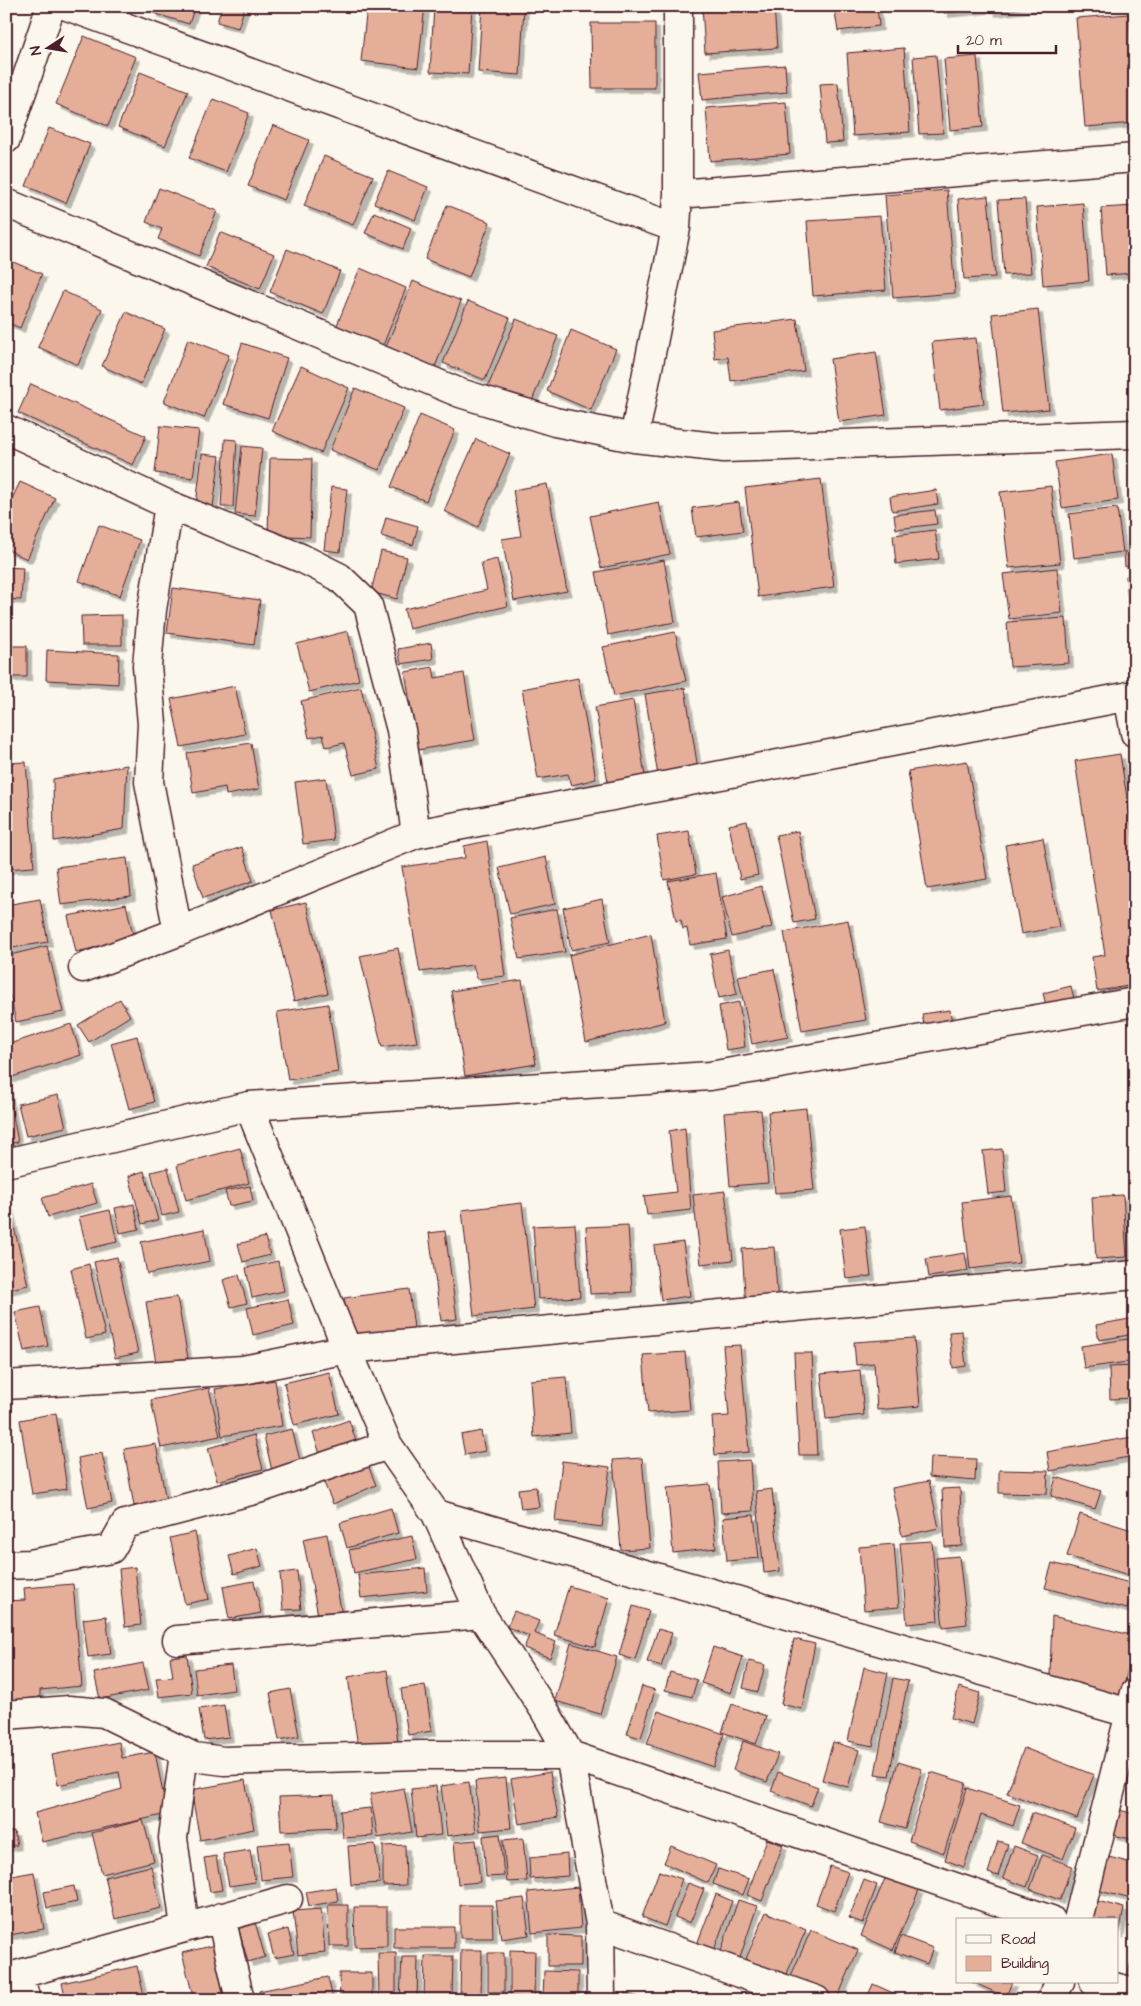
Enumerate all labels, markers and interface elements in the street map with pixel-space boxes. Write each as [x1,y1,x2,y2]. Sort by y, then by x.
north arrow [22,22,72,72]
scale bar [958,22,1056,54]
text: 20 m [966,30,1002,51]
text: N [26,44,47,57]
legend [956,1918,1118,1984]
text: Road [1001,1929,1036,1950]
text: Building [1001,1953,1049,1975]

